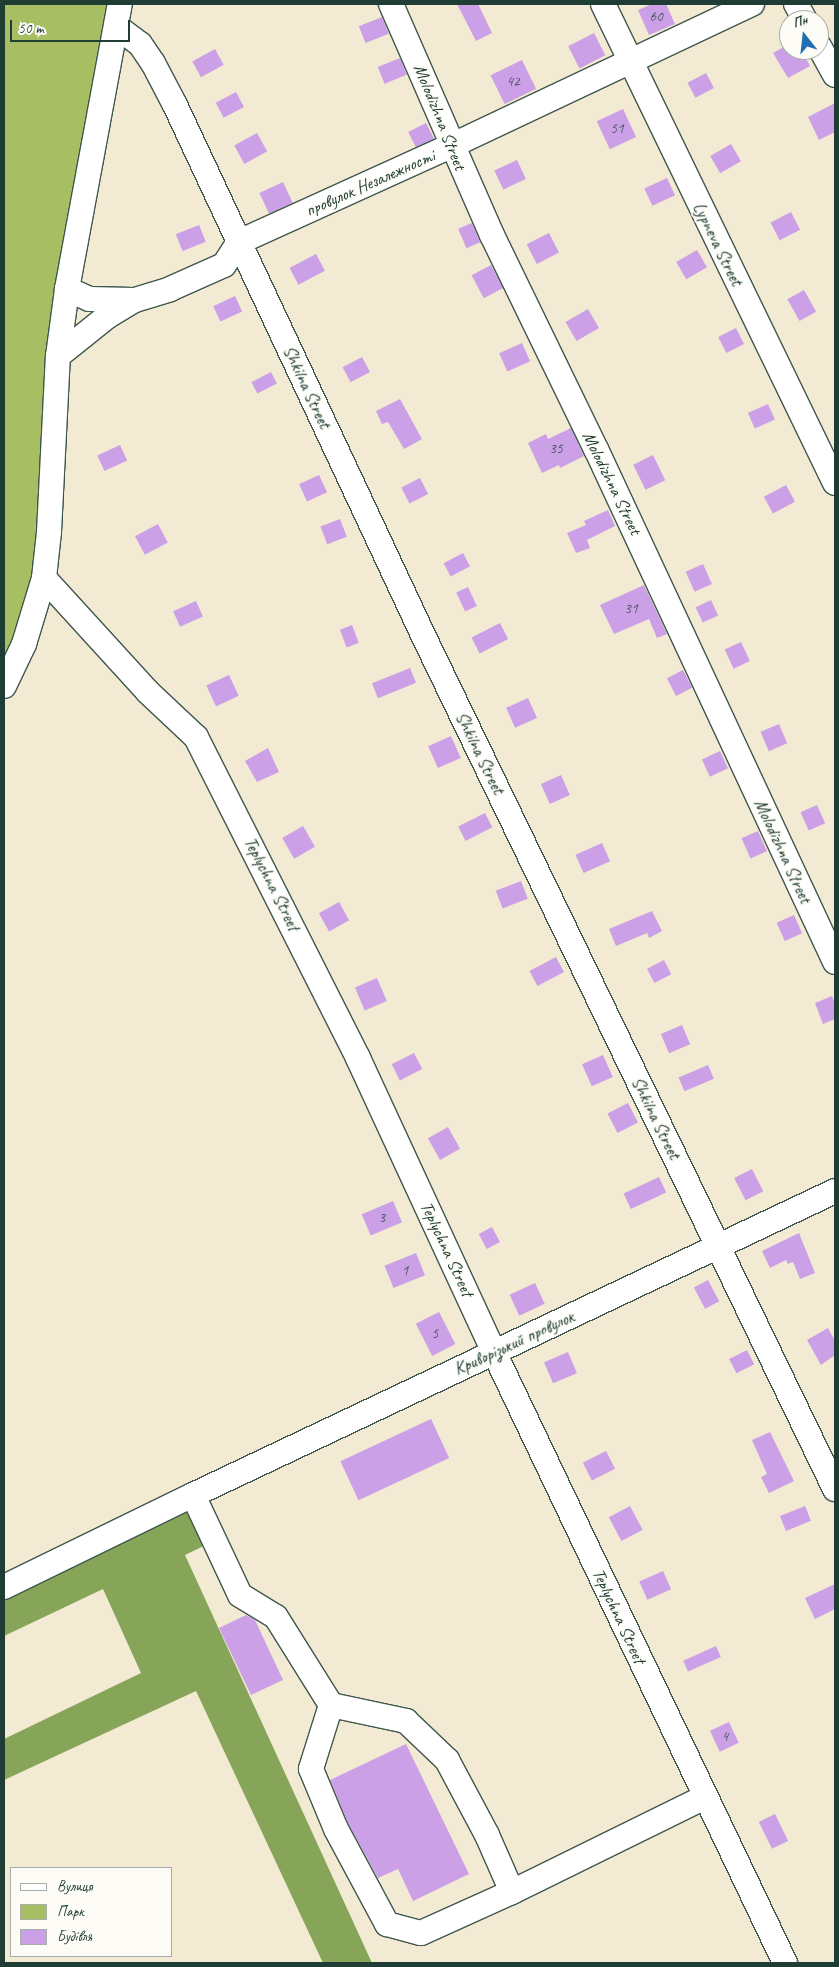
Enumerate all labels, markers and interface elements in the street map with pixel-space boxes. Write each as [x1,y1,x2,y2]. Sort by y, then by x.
house number: 60 [649,8,663,26]
scale bar [12,10,132,42]
north arrow [779,10,829,60]
text: Пн [791,11,809,31]
text: 50 m [18,19,44,38]
street label: Molodizhna Street [409,61,471,173]
house number: 42 [506,73,520,91]
house number: 51 [610,120,624,138]
street label: провулок Незалежності [303,145,437,221]
street label: Lypneva Street [688,198,748,290]
street label: Shkilna Street [278,342,336,432]
street label: Molodizhna Street [578,428,646,538]
house number: 35 [549,440,563,458]
house number: 31 [624,600,638,618]
street label: Shkilna Street [451,708,509,798]
street label: Molodizhna Street [749,795,817,907]
street label: Teplychna Street [239,833,305,935]
street label: Shkilna Street [627,1073,685,1163]
street label: Teplychna Street [416,1198,478,1300]
house number: 3 [379,1209,385,1227]
house number: 1 [402,1262,408,1280]
street label: Криворізький провулок [451,1306,577,1380]
house number: 5 [432,1325,438,1343]
street label: Teplychna Street [588,1565,650,1667]
house number: 4 [722,1728,728,1746]
legend [10,1867,172,1957]
text: Вулиця [57,1877,93,1896]
text: Парк [57,1902,84,1921]
text: Будівля [57,1927,92,1946]

